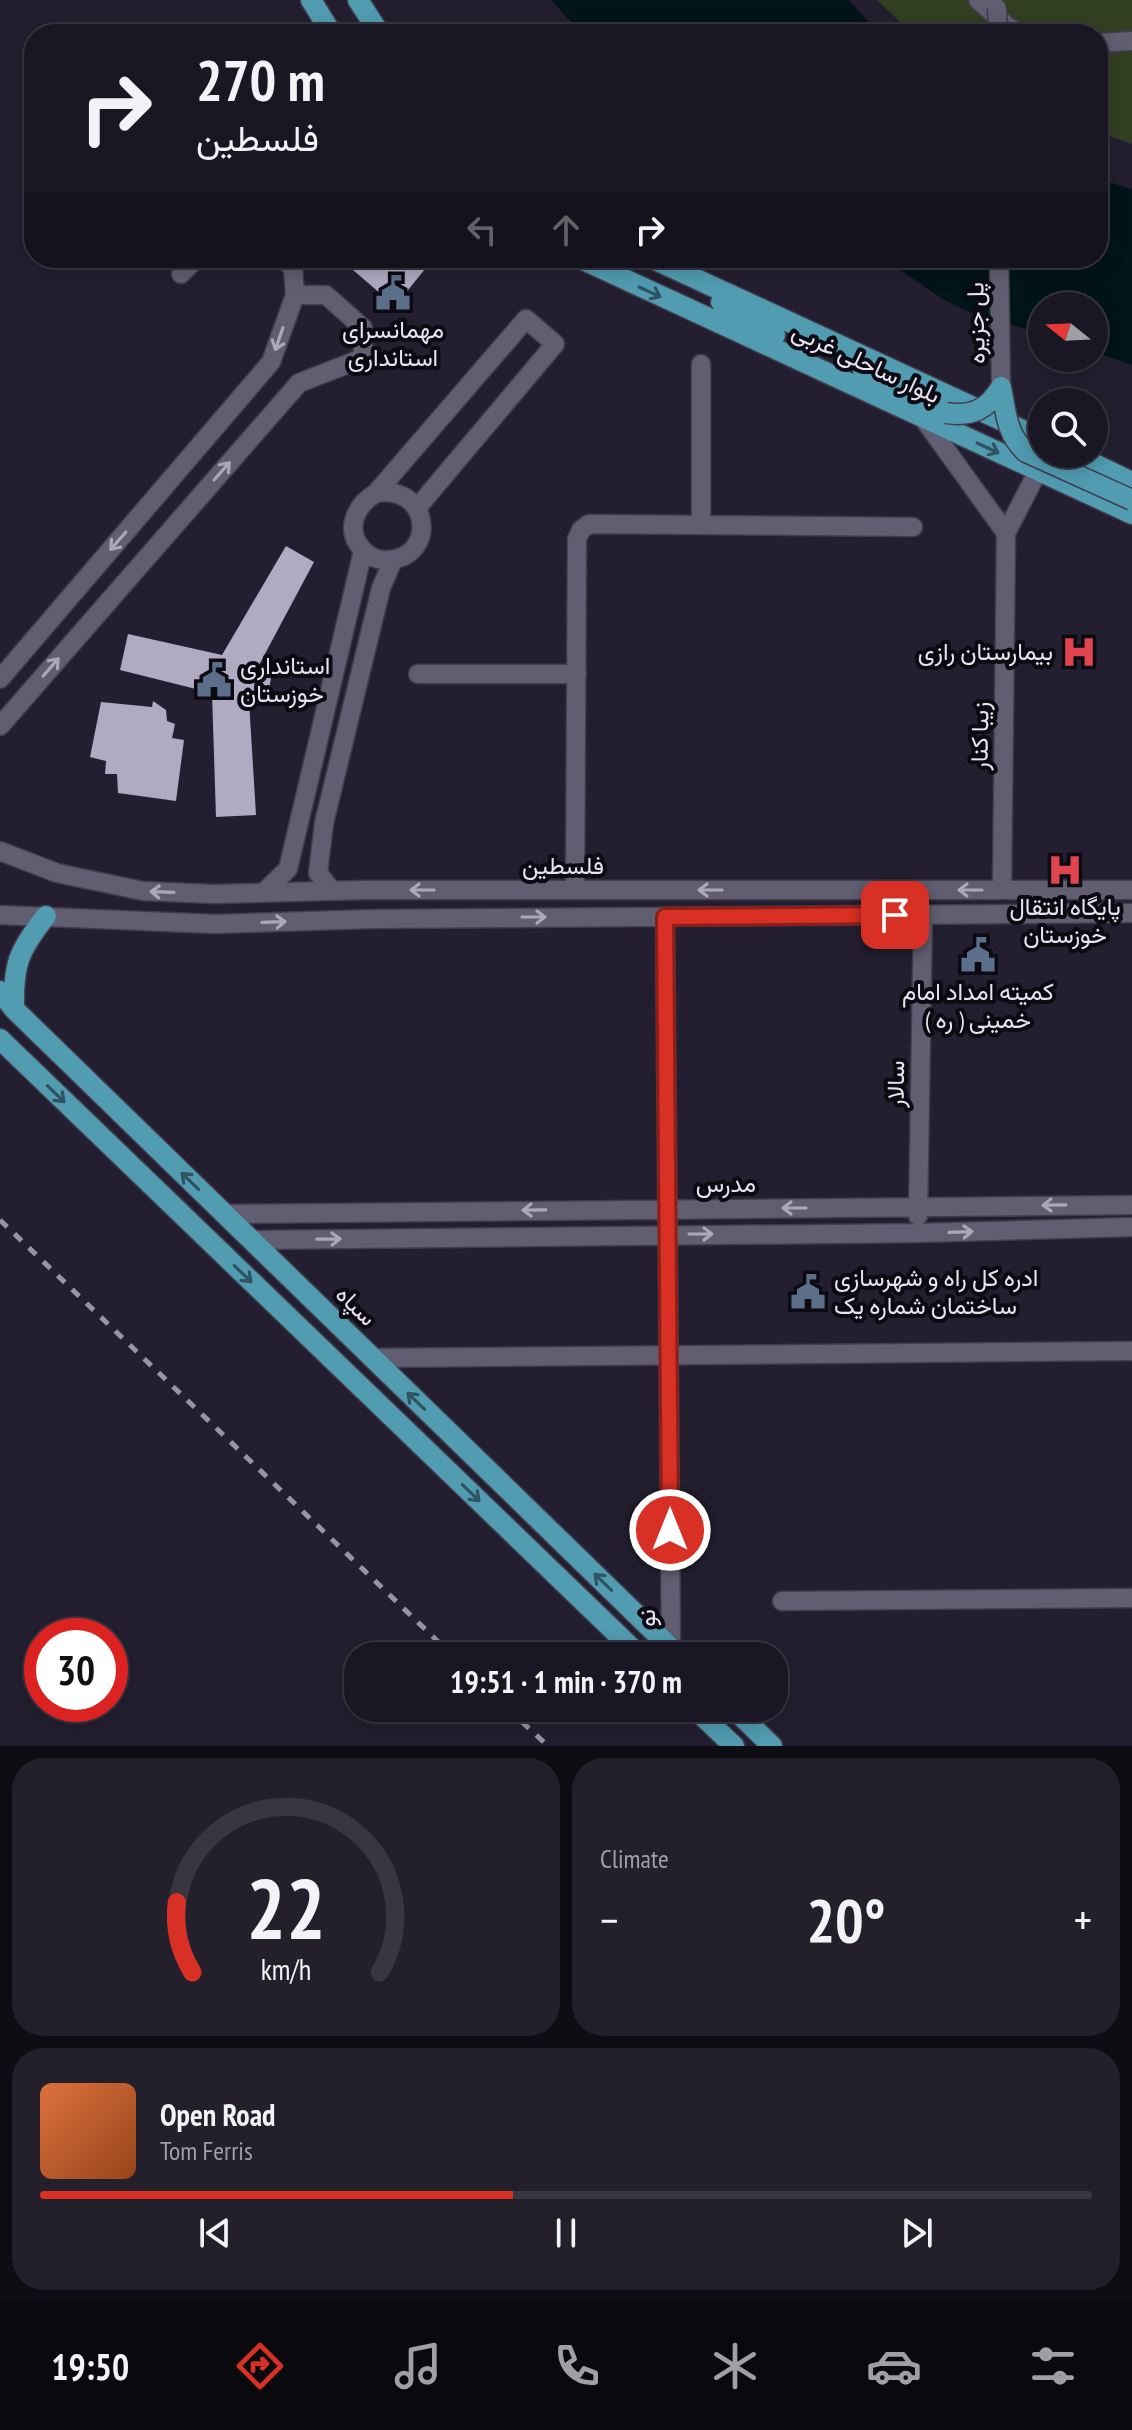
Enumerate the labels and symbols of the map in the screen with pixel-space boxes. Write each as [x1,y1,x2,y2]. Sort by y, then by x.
public building icon: مهمانسرای استانداری [374,274,412,312]
street label: پل جزیره [959,282,993,364]
one-way arrow [637,285,661,300]
north arrow [1028,292,1108,372]
place label: مهمانسرای استانداری [342,314,444,373]
street label: بلوار ساحلی غربی [787,315,945,410]
one-way arrow [271,326,286,351]
one-way arrow [975,441,999,456]
one-way arrow [213,462,231,482]
one-way arrow [109,530,127,550]
hospital icon: بیمارستان رازی [1060,633,1098,671]
place label: بیمارستان رازی [918,636,1053,667]
place label: استانداری خوزستان [240,650,330,709]
one-way arrow [42,658,60,678]
public building icon: استانداری خوزستان [195,661,233,699]
street label: زیبا کنار [963,701,996,772]
street label: فلسطین [522,850,604,881]
hospital icon: پایگاه انتقال خوزستان [1046,851,1084,889]
pin [861,881,929,949]
one-way arrow [409,882,436,898]
one-way arrow [697,882,724,898]
one-way arrow [957,882,984,898]
one-way arrow [149,884,176,900]
place label: پایگاه انتقال خوزستان [1009,891,1121,950]
one-way arrow [520,910,547,925]
one-way arrow [260,914,287,929]
public building icon: کمیته امداد امام خمینی ( ره ) [959,936,997,974]
place label: کمیته امداد امام خمینی ( ره ) [902,976,1054,1035]
street label: سالار [880,1060,911,1109]
one-way arrow [46,1084,66,1103]
street label: مدرس [696,1168,756,1199]
one-way arrow [181,1172,200,1191]
one-way arrow [1041,1198,1068,1213]
one-way arrow [781,1200,808,1216]
one-way arrow [521,1202,548,1218]
one-way arrow [947,1225,974,1240]
one-way arrow [687,1226,714,1242]
one-way arrow [315,1231,342,1247]
place label: ادره کل راه و شهرسازی ساختمان شماره یک [834,1262,1038,1321]
one-way arrow [233,1265,253,1284]
public building icon: ادره کل راه و شهرسازی ساختمان شماره یک [789,1273,827,1311]
street label: سپاه [329,1279,383,1333]
one-way arrow [406,1392,426,1411]
one-way arrow [460,1483,480,1502]
position arrow [628,1488,712,1572]
one-way arrow [594,1573,613,1592]
street label: نو [631,1609,662,1627]
speed limit sign: 30 [24,1618,128,1722]

